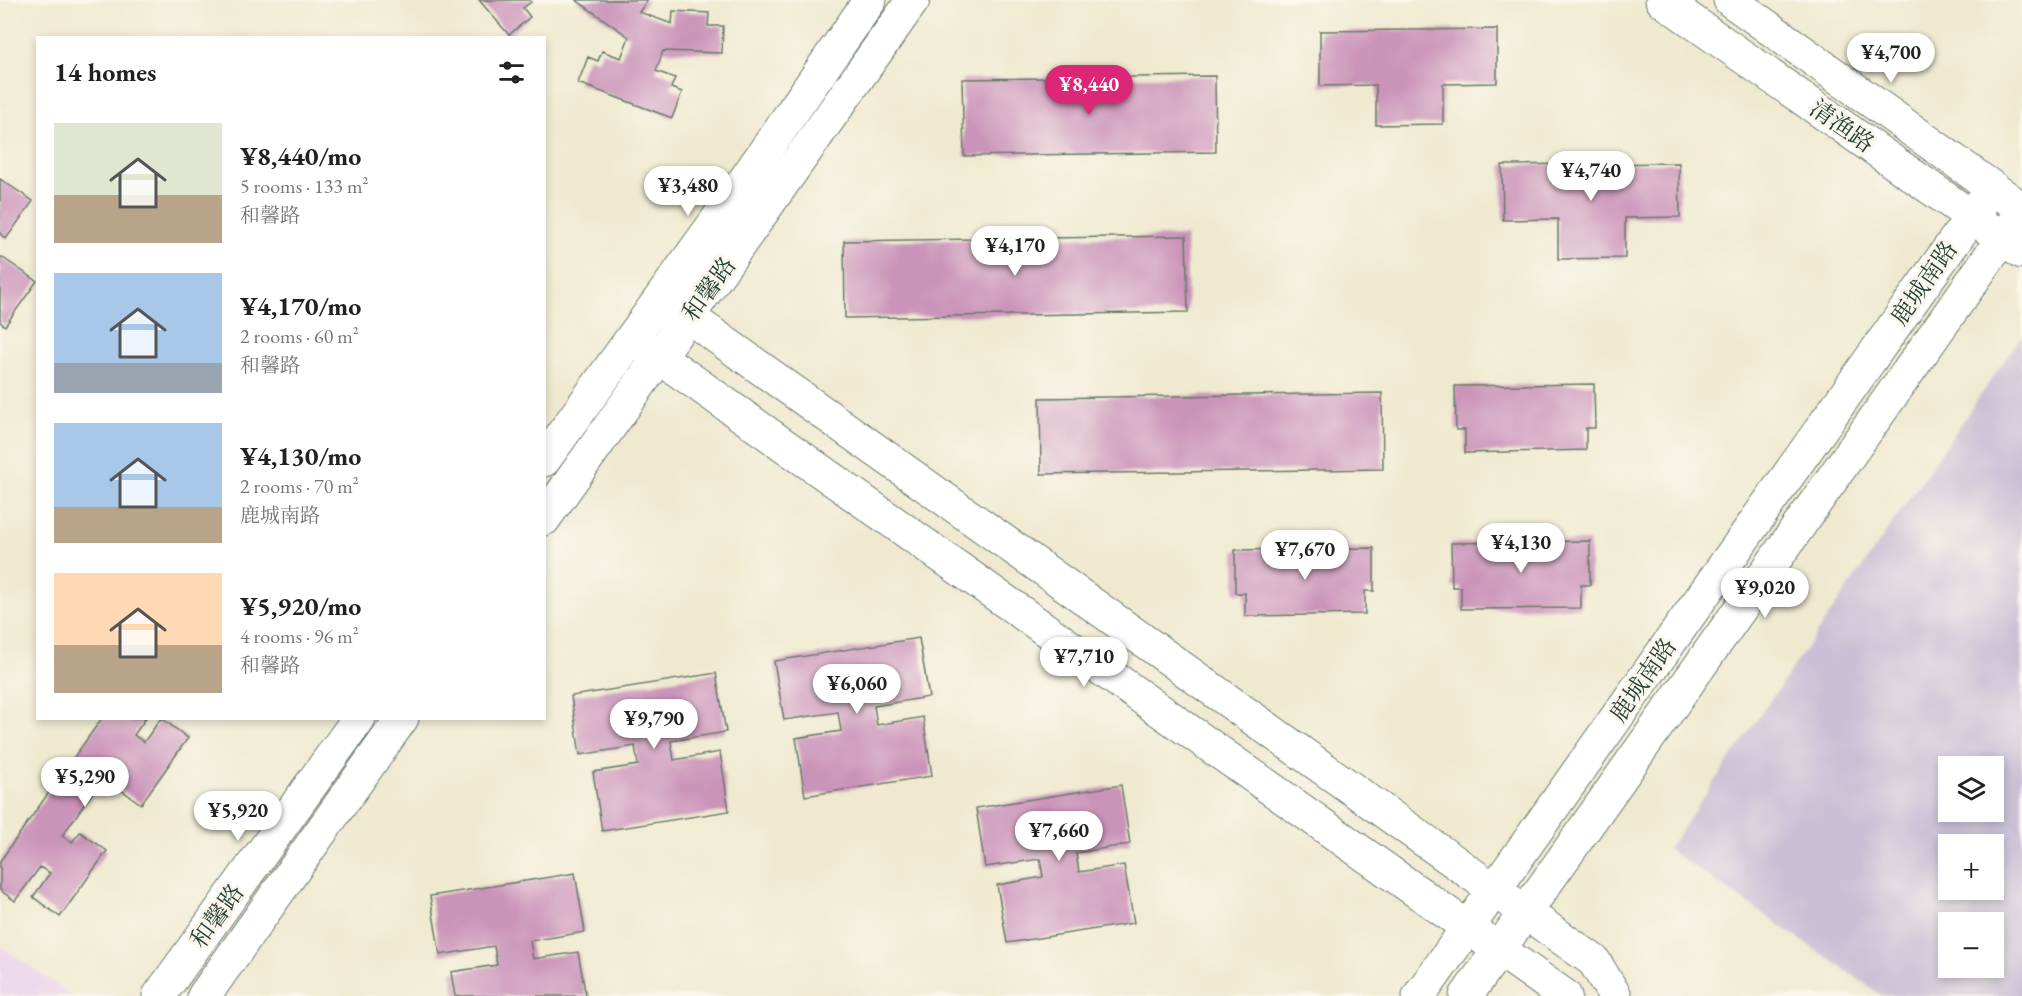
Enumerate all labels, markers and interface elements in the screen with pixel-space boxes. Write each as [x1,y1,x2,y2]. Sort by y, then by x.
pin: ¥4,700 [1842,33,1940,84]
text: ¥4,700 [1861,39,1921,65]
text: 14 homes [54,55,156,89]
icon: filters [495,56,528,89]
pin: ¥8,440 [1040,65,1138,116]
text: ¥8,440 [1059,71,1119,97]
street label: 清渔路 [1804,92,1881,159]
text: ¥8,440/mo [240,139,361,173]
icon: home [102,147,174,219]
pin: ¥4,740 [1542,151,1640,202]
text: ¥4,740 [1561,157,1621,183]
pin: ¥3,480 [639,166,737,217]
text: ¥3,480 [658,172,718,198]
text: 5 rooms · 133 m² [240,173,368,199]
text: 和馨路 [240,202,300,228]
pin: ¥4,170 [966,226,1064,277]
text: ¥4,170 [985,232,1045,258]
street label: 鹿城南路 [1883,235,1964,331]
street label: 和馨路 [675,250,742,327]
text: ¥4,170/mo [240,289,361,323]
icon: home [102,297,174,369]
text: 2 rooms · 60 m² [240,323,359,349]
text: 和馨路 [240,352,300,378]
text: ¥4,130/mo [240,439,361,473]
icon: home [102,447,174,519]
text: 2 rooms · 70 m² [240,473,359,499]
text: 鹿城南路 [240,502,320,528]
pin: ¥4,130 [1472,523,1570,574]
text: ¥4,130 [1491,529,1551,555]
pin: ¥7,670 [1256,530,1354,581]
text: ¥7,670 [1275,536,1335,562]
pin: ¥9,020 [1716,568,1814,619]
text: ¥9,020 [1735,574,1795,600]
text: ¥5,920/mo [240,589,361,623]
icon: home [102,597,174,669]
text: 4 rooms · 96 m² [240,623,359,649]
street label: 鹿城南路 [1602,632,1683,728]
pin: ¥7,710 [1035,637,1133,688]
text: ¥7,710 [1054,643,1114,669]
text: 和馨路 [240,652,300,678]
pin: ¥6,060 [808,664,906,715]
text: ¥6,060 [827,670,887,696]
pin: ¥9,790 [605,699,703,750]
text: ¥9,790 [624,705,684,731]
map controls [1938,756,2004,978]
button: layers [1938,756,2004,822]
pin: ¥5,290 [36,757,134,808]
text: ¥5,290 [55,763,115,789]
pin: ¥5,920 [189,791,287,842]
text: ¥5,920 [208,797,268,823]
pin: ¥7,660 [1010,811,1108,862]
text: ¥7,660 [1029,817,1089,843]
button: + [1938,834,2004,900]
street label: 和馨路 [183,877,250,954]
button: − [1938,912,2004,978]

